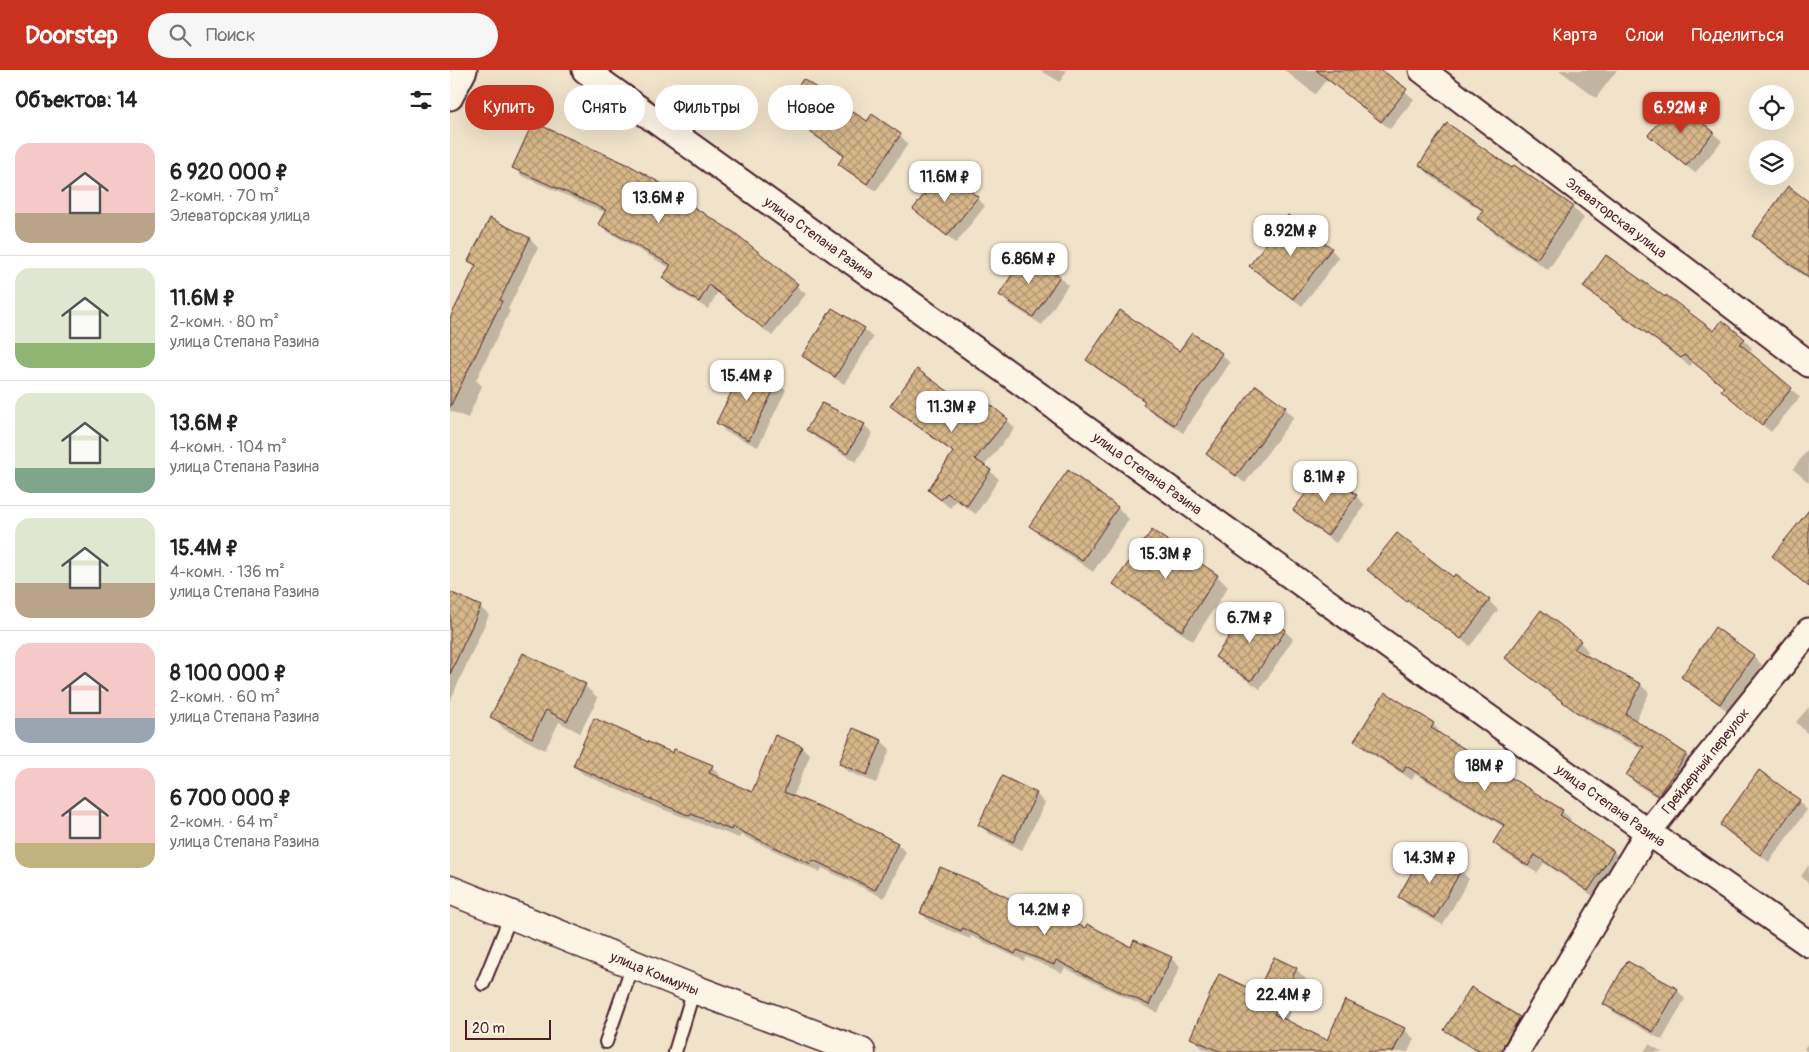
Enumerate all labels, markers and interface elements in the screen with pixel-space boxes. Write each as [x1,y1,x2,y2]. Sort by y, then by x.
search box [148,13,498,58]
text: Doorstep [25,21,118,50]
icon: search [166,21,194,49]
text: Поиск [206,23,255,47]
text: Карта [1553,24,1597,47]
text: Слои [1625,24,1663,47]
text: Поделиться [1691,24,1784,47]
chip: Купить [465,85,554,130]
chip: Снять [564,85,645,130]
chip: Фильтры [655,85,758,130]
chip: Новое [768,85,853,130]
map controls [1749,85,1794,185]
button: locate [1749,85,1794,130]
icon: filters [407,86,435,114]
text: Объектов: 14 [15,87,137,114]
pin: 6.92M ₽ [1635,92,1727,134]
text: 6.92M ₽ [1654,98,1708,118]
button: layers [1749,140,1794,185]
text: 6 920 000 ₽ [170,159,288,186]
pin: 11.6M ₽ [899,160,991,203]
icon: home [55,163,115,223]
text: 11.6M ₽ [920,167,970,187]
street label: Элеваторская улица [1562,174,1670,261]
pin: 13.6M ₽ [613,182,705,224]
text: 2-комн. · 70 m² [170,186,279,206]
text: 13.6M ₽ [633,188,685,208]
street label: улица Степана Разина [760,192,877,283]
text: Элеваторская улица [170,206,310,226]
pin: 8.92M ₽ [1245,214,1337,257]
text: 8.92M ₽ [1264,221,1318,241]
pin: 6.86M ₽ [983,242,1075,285]
text: 6.86M ₽ [1002,249,1056,269]
text: 11.6M ₽ [170,285,236,312]
icon: home [55,288,115,348]
text: 2-комн. · 80 m² [170,312,279,332]
text: улица Степана Разина [170,332,319,352]
pin: 15.4M ₽ [701,360,793,402]
text: 15.4M ₽ [721,366,773,386]
pin: 11.3M ₽ [906,390,998,433]
text: 11.3M ₽ [927,397,977,417]
text: 13.6M ₽ [170,410,239,437]
icon: home [55,413,115,473]
street label: улица Степана Разина [1089,428,1205,518]
text: 4-комн. · 104 m² [170,437,287,457]
text: улица Степана Разина [170,457,319,477]
pin: 8.1M ₽ [1284,460,1366,503]
text: 8.1M ₽ [1304,467,1346,487]
text: 15.4M ₽ [170,535,239,562]
icon: home [55,538,115,598]
pin: 15.3M ₽ [1120,538,1212,580]
text: 15.3M ₽ [1140,544,1192,564]
text: 4-комн. · 136 m² [170,562,285,582]
text: улица Степана Разина [170,582,319,602]
pin: 6.7M ₽ [1209,602,1291,644]
text: 6.7M ₽ [1227,608,1273,628]
text: 8 100 000 ₽ [170,660,287,687]
icon: home [55,663,115,723]
text: 2-комн. · 60 m² [170,687,280,707]
street label: Грейдерный переулок [1658,704,1753,817]
text: улица Степана Разина [170,707,319,727]
pin: 18M ₽ [1450,750,1520,792]
text: 18M ₽ [1466,756,1504,776]
street label: улица Степана Разина [1552,760,1669,850]
text: 6 700 000 ₽ [170,785,291,812]
icon: home [55,788,115,848]
text: 2-комн. · 64 m² [170,812,279,832]
text: улица Степана Разина [170,832,319,852]
pin: 14.3M ₽ [1384,842,1476,884]
text: 14.3M ₽ [1404,848,1456,868]
pin: 14.2M ₽ [999,894,1091,936]
text: 14.2M ₽ [1019,900,1071,920]
street label: улица Коммуны [607,947,701,999]
pin: 22.4M ₽ [1238,978,1330,1021]
text: 22.4M ₽ [1256,985,1312,1005]
scale bar [465,1017,551,1040]
text: 20 m [472,1020,505,1037]

